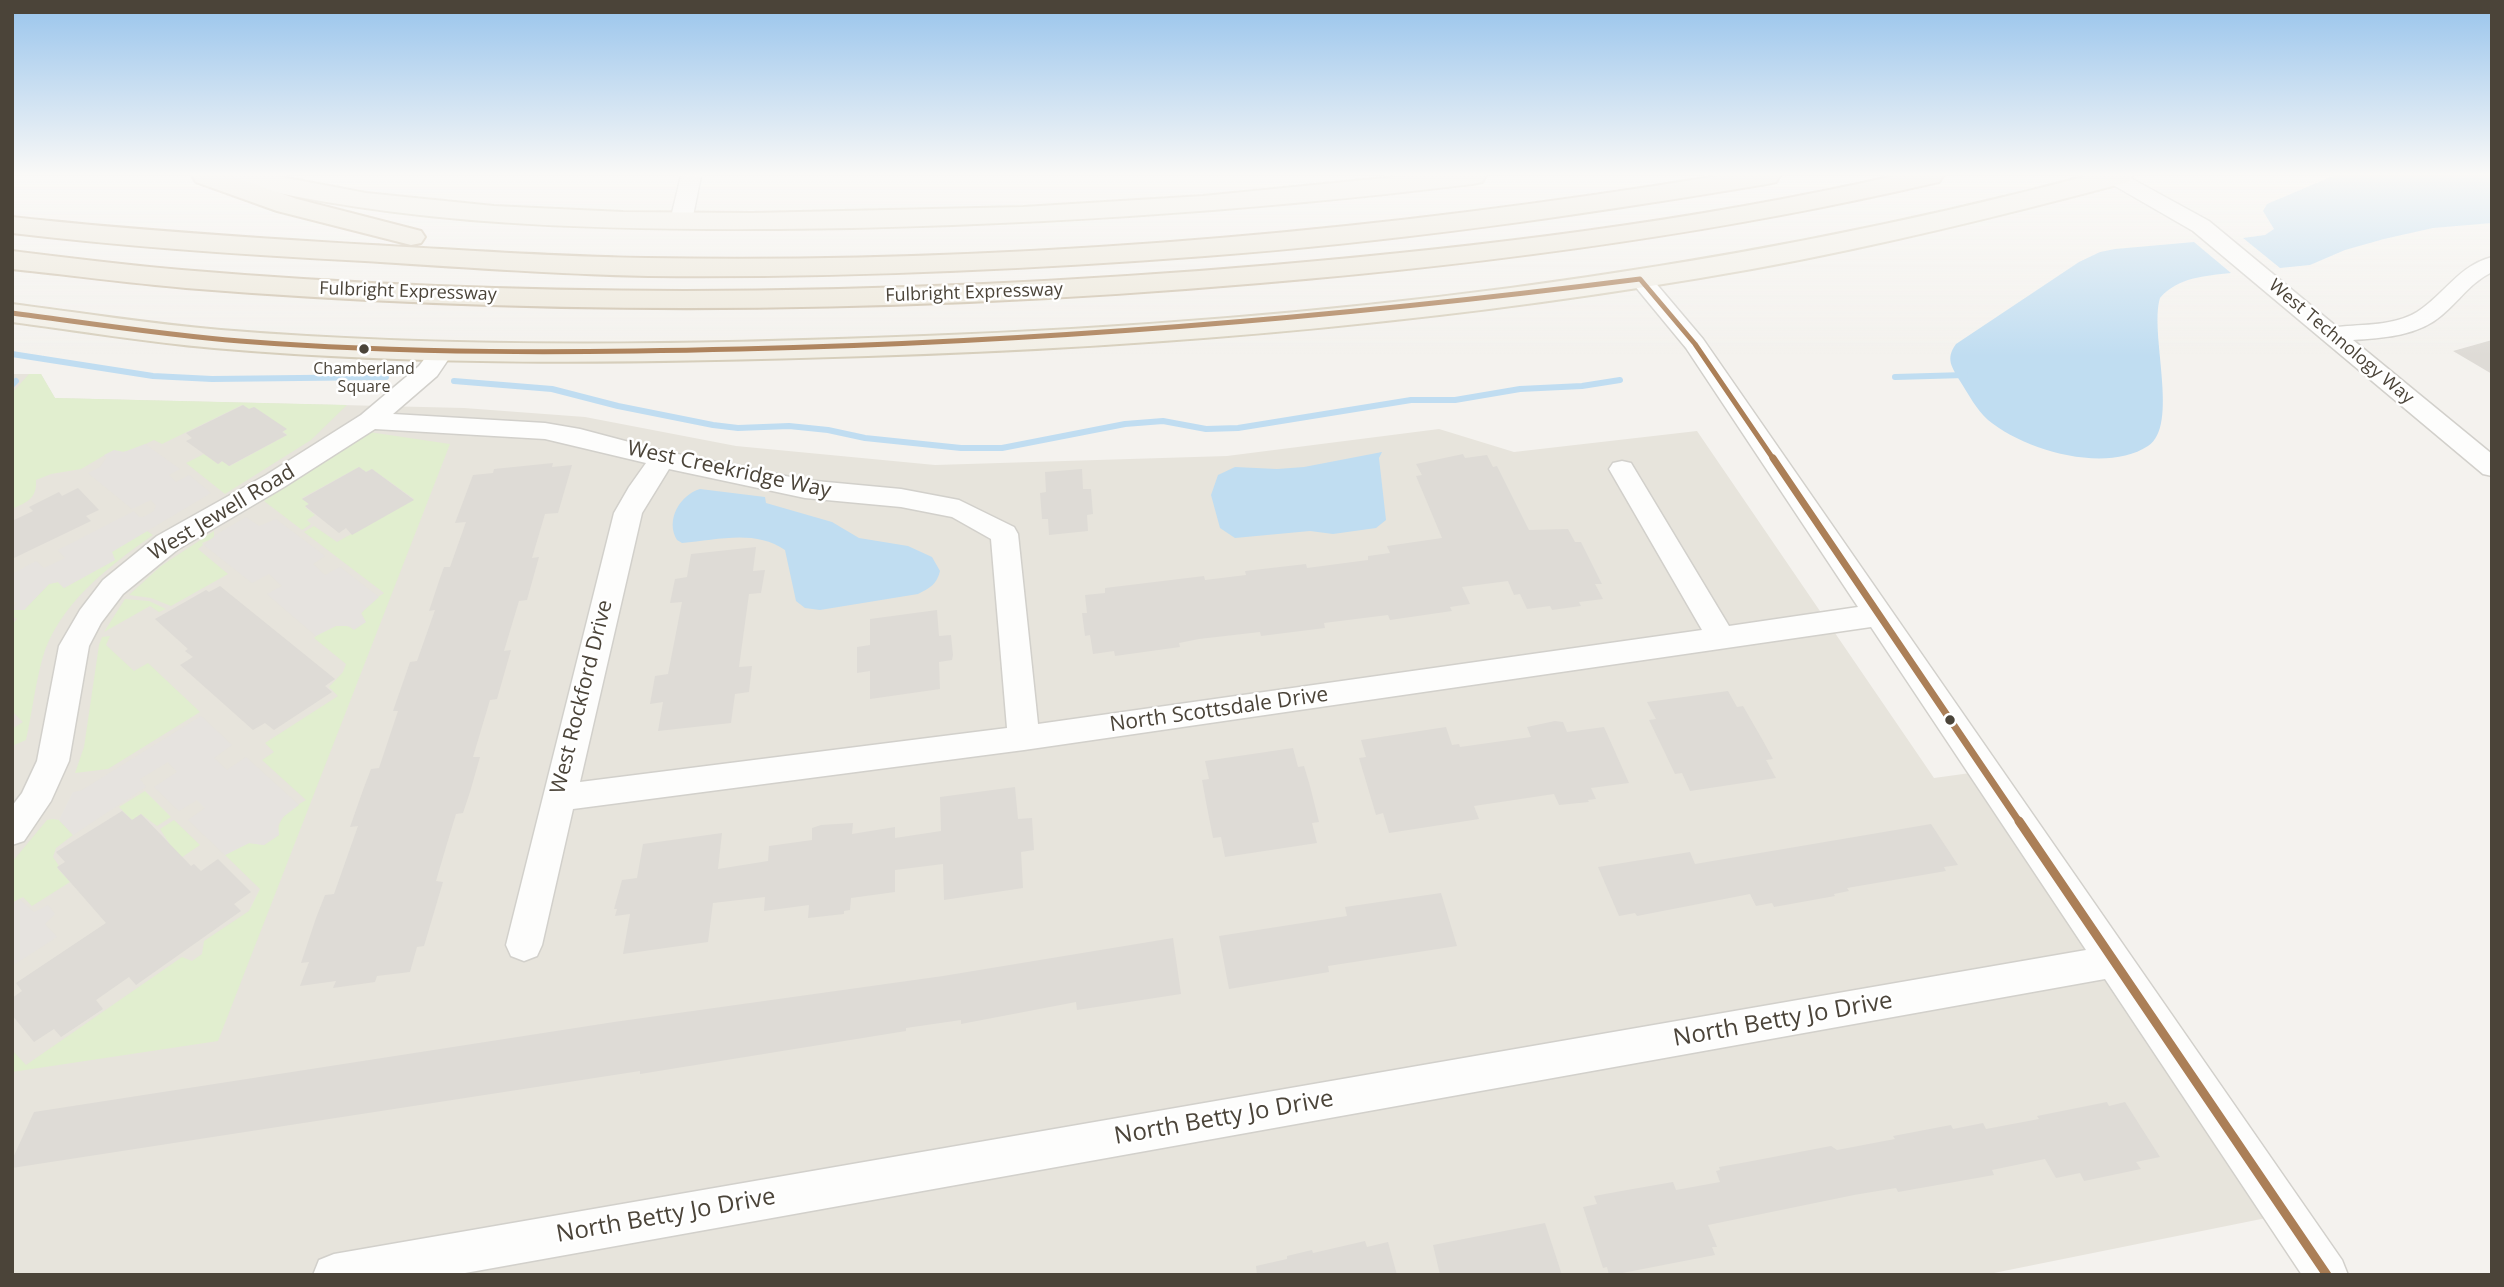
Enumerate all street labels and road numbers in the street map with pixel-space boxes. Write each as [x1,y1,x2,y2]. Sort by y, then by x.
street label: West Technology Way [2264,275,2418,409]
street label: Fulbright Expressway [319,278,497,306]
street label: Fulbright Expressway [885,279,1063,307]
street label: West Creekridge Way [625,436,833,504]
street label: West Jewell Road [144,460,300,566]
street label: West Rockford Drive [546,598,618,796]
street label: North Scottsdale Drive [1108,682,1330,738]
street label: North Betty Jo Drive [1671,987,1895,1053]
street label: North Betty Jo Drive [1112,1085,1336,1151]
street label: North Betty Jo Drive [554,1183,778,1249]

